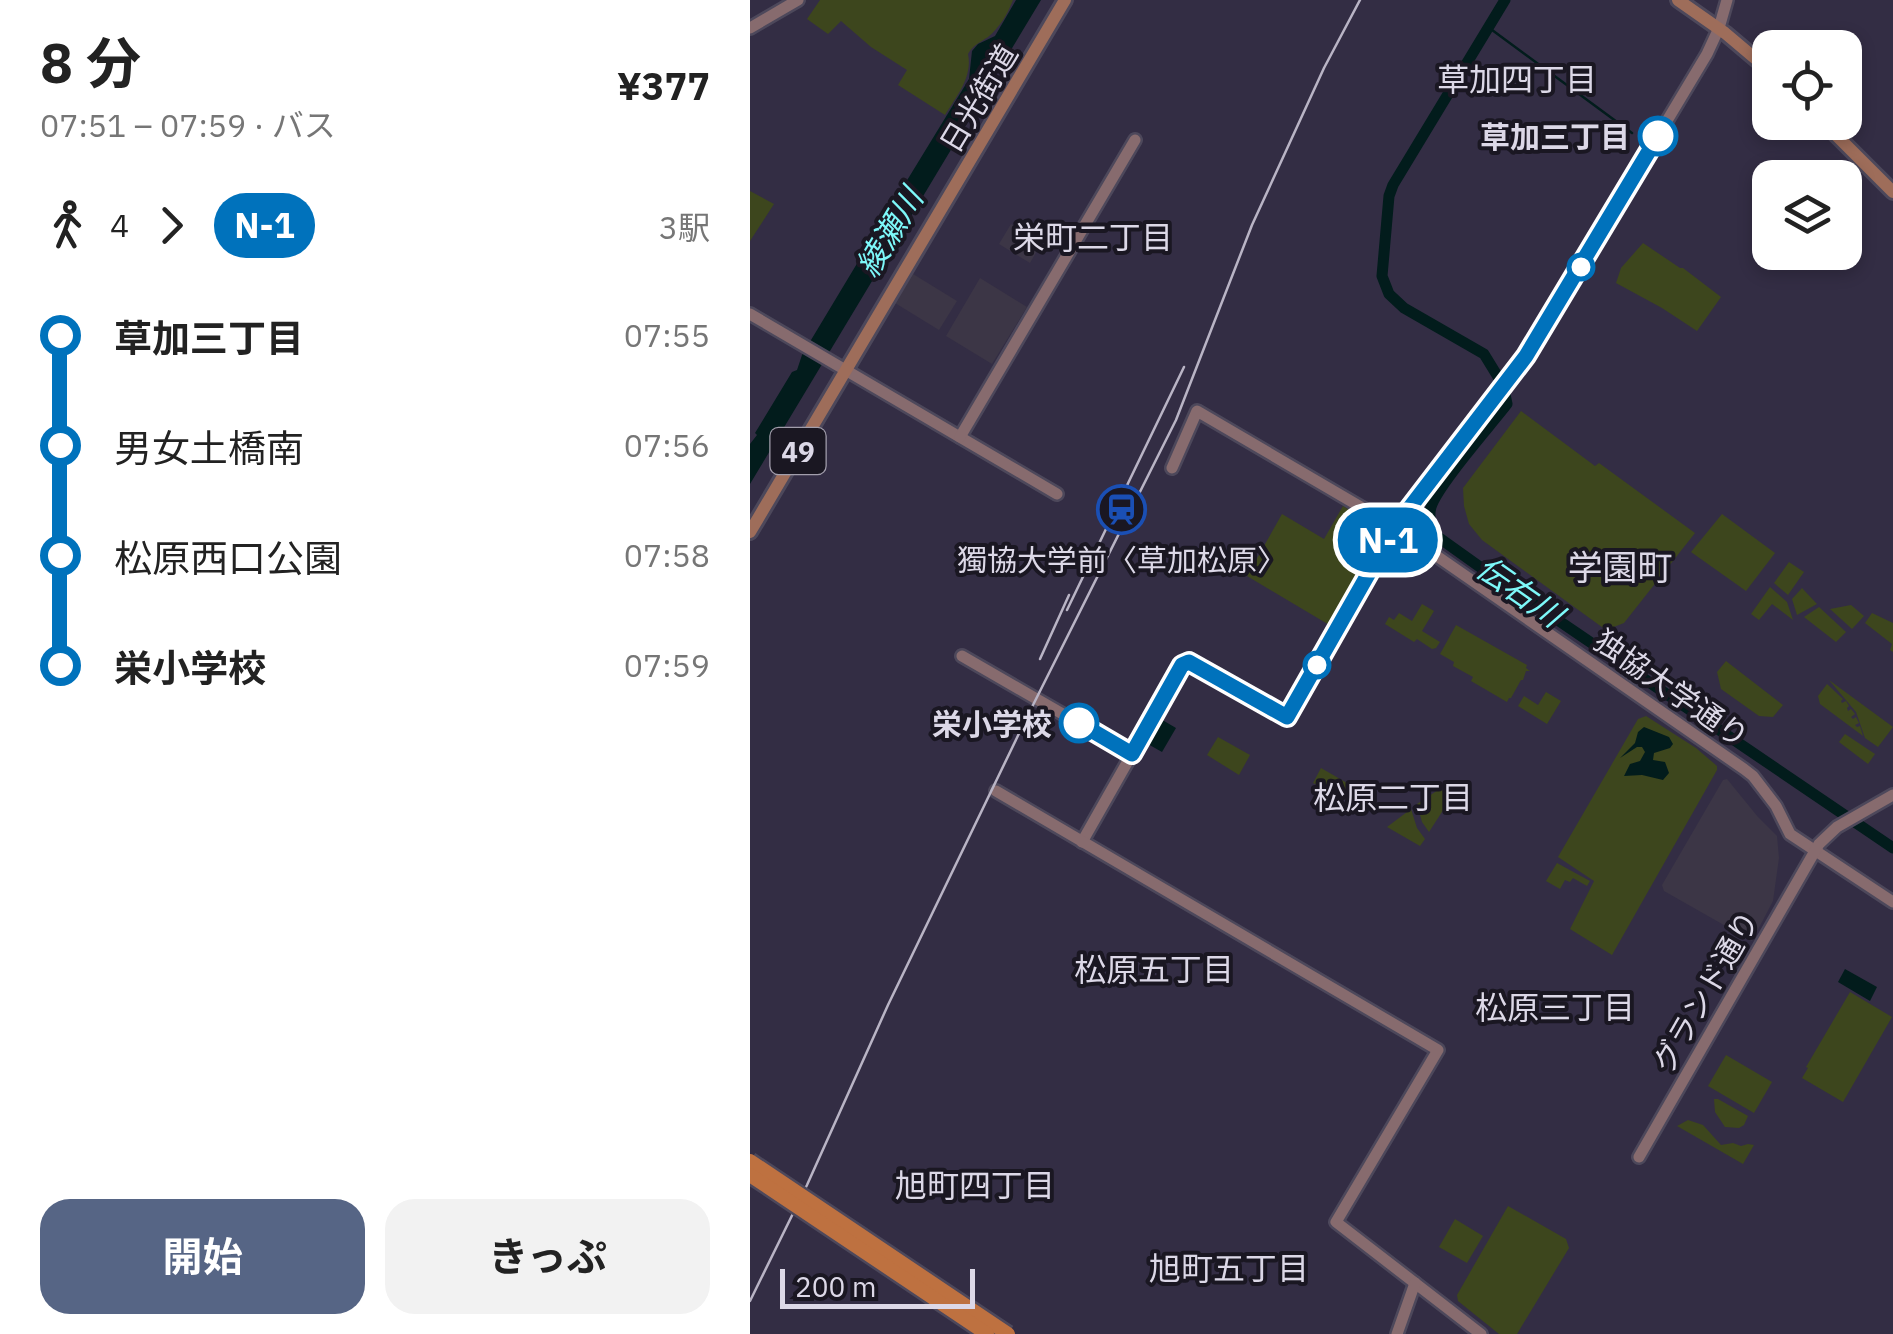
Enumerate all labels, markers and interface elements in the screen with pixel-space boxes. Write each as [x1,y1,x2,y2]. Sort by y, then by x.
text: 8 分 [40,27,141,98]
map controls [1752,30,1862,270]
button: locate [1752,30,1862,140]
street label: 日光街道 [930,37,1026,159]
district label: 草加四丁目 [1437,58,1597,100]
text: ¥377 [617,61,710,110]
text: 07:51 – 07:59 · バス [40,104,336,146]
place label: 草加三丁目 [1480,117,1630,156]
marker: 草加三丁目 [1639,117,1677,155]
button: layers [1752,160,1862,270]
water label: 綾瀬川 [846,177,933,284]
icon: walk [40,198,95,253]
icon: forward [144,198,199,253]
text: N-1 [234,202,295,248]
text: 4 [110,204,129,246]
text: 3駅 [659,206,710,248]
district label: 栄町二丁目 [1013,216,1173,258]
unlabelled marker [1568,254,1594,280]
text: 草加三丁目 [114,313,304,362]
text: 07:55 [624,314,710,356]
text: 男女土橋南 [114,423,304,472]
text: 07:56 [624,424,710,466]
road number: 49 [770,428,826,474]
station icon: 獨協大学前〈草加松原〉 [1096,484,1148,536]
line badge: N-1 [1330,508,1446,572]
text: N-1 [1358,517,1418,563]
text: 松原西口公園 [114,533,342,582]
text: 07:58 [624,534,710,576]
place label: 獨協大学前〈草加松原〉 [957,540,1287,579]
district label: 学園町 [1567,544,1673,590]
water label: 伝右川 [1469,546,1574,637]
street label: 独協大学通り [1587,620,1757,756]
text: 栄小学校 [114,643,266,692]
text: 07:59 [624,644,710,686]
unlabelled marker [1304,652,1330,678]
place label: 栄小学校 [932,704,1052,743]
marker: 栄小学校 [1060,704,1098,742]
district label: 松原二丁目 [1313,776,1473,818]
street label: グランド通り [1643,903,1767,1079]
district label: 松原五丁目 [1074,948,1234,990]
district label: 松原三丁目 [1475,986,1635,1028]
district label: 旭町四丁目 [895,1164,1055,1206]
button: 開始 [40,1199,365,1314]
button: きっぷ [385,1199,710,1314]
district label: 旭町五丁目 [1149,1247,1309,1289]
scale bar [780,1264,975,1308]
text: 200 m [795,1268,876,1305]

